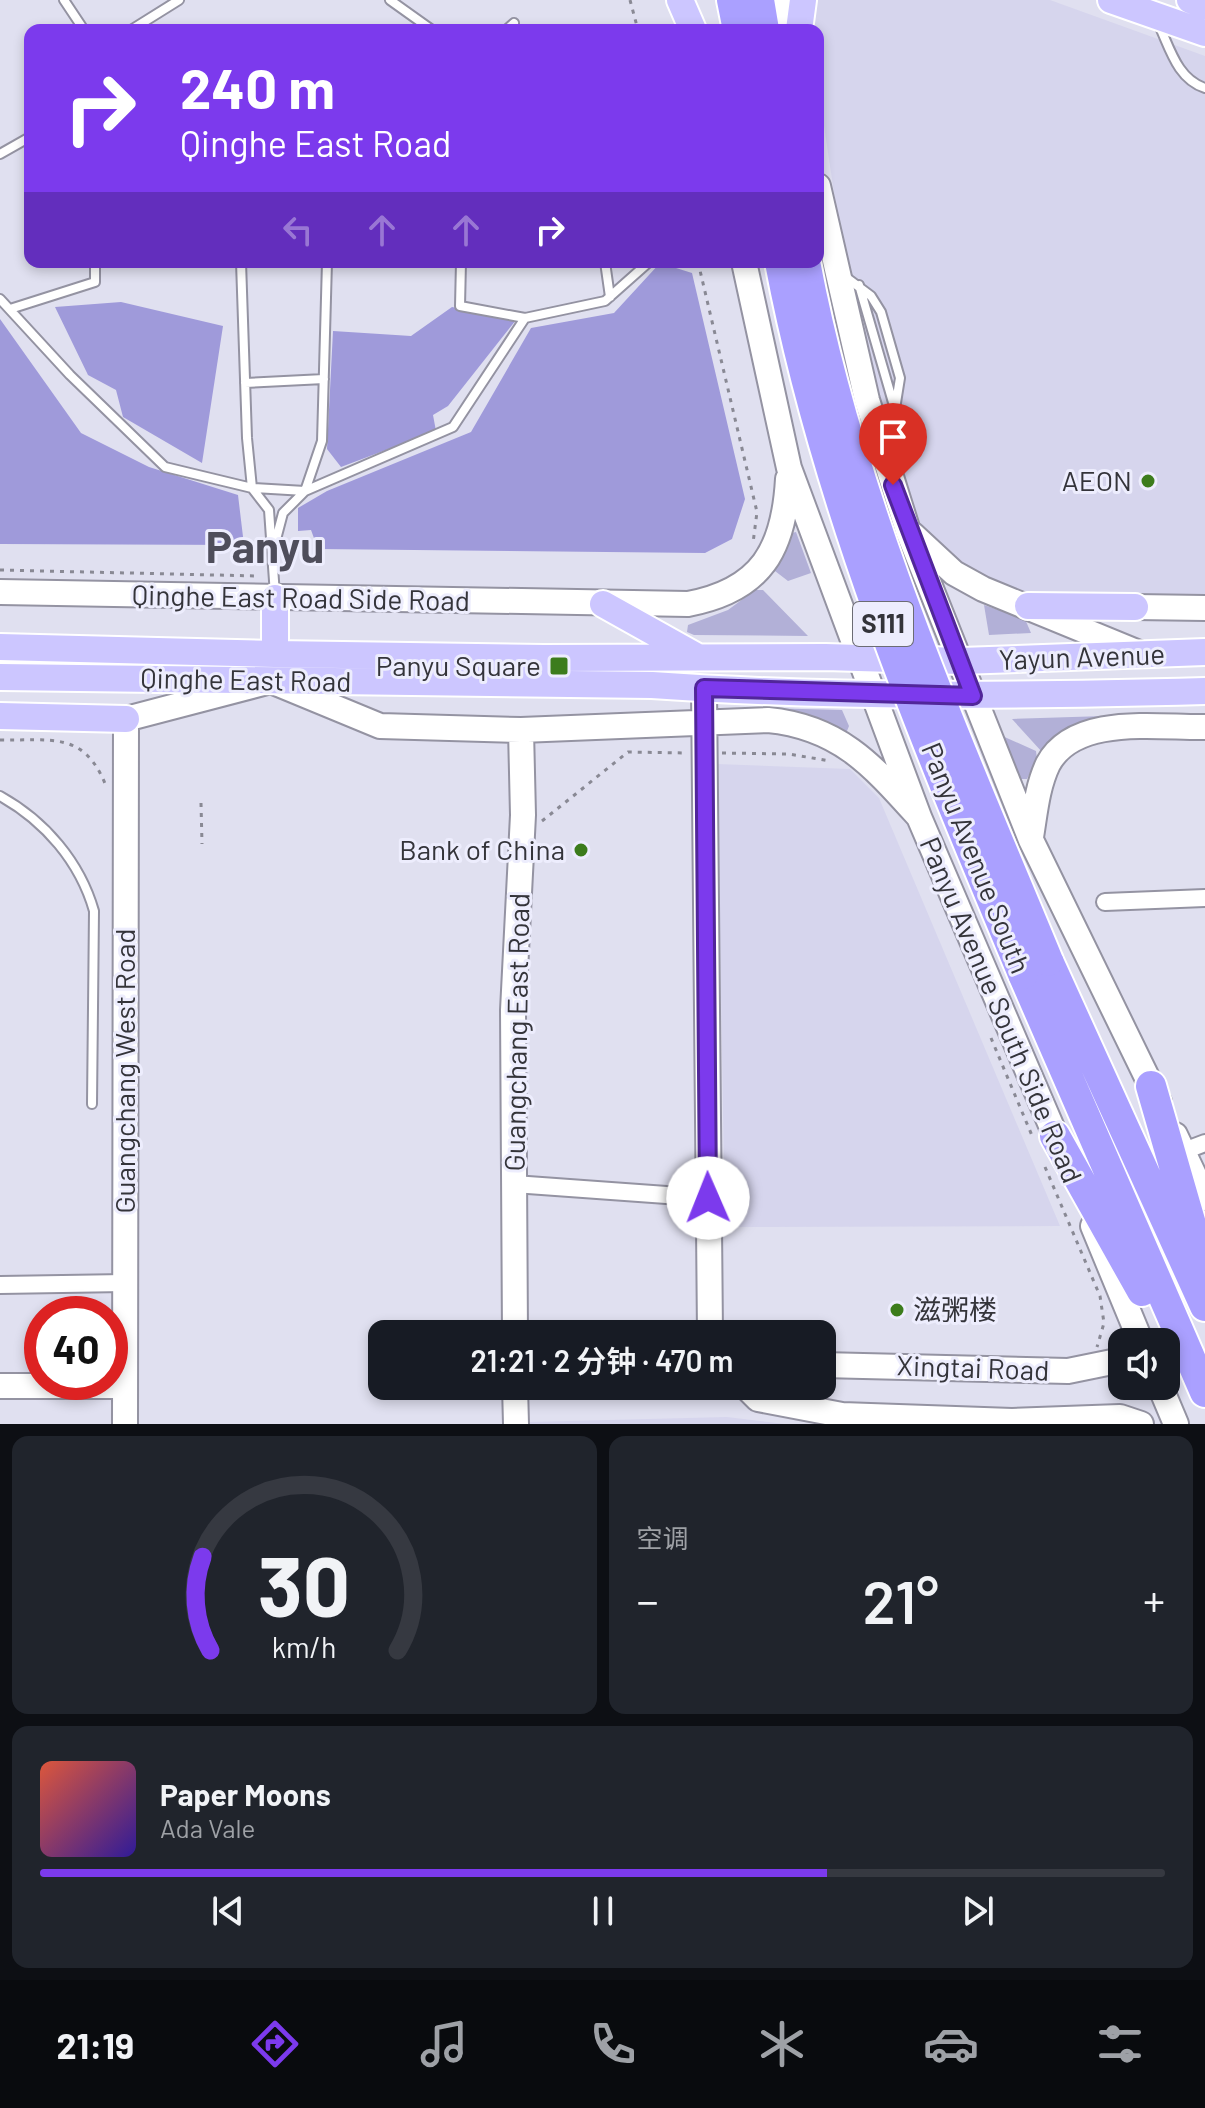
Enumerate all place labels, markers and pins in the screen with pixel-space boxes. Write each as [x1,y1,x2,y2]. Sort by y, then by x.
pin [859,403,927,485]
place label: AEON [1062,463,1132,497]
marker: AEON [1139,472,1157,490]
place label: Panyu Square [376,648,541,682]
marker: Panyu Square [548,655,570,677]
place label: Bank of China [399,832,565,866]
marker: Bank of China [572,841,590,859]
place label: 滋粥楼 [913,1292,997,1326]
marker: 滋粥楼 [888,1301,906,1319]

